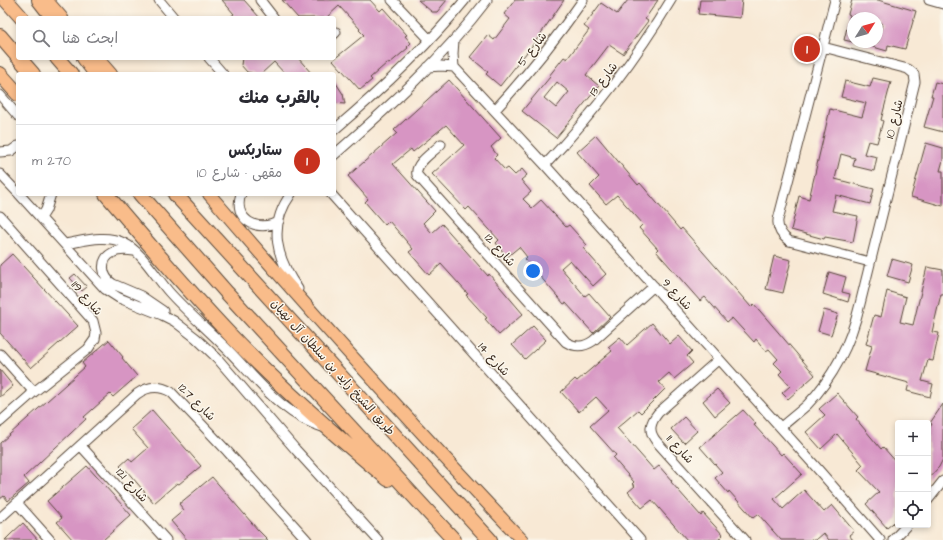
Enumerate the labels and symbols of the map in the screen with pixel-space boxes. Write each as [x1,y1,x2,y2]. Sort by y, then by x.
north arrow [847,12,883,48]
street label: شارع 5 [514,29,551,70]
pin: 1 [794,34,820,64]
street label: شارع 13 [585,59,622,100]
street label: شارع 10 [881,98,908,141]
street label: شارع 12 [480,230,519,271]
your location [523,261,543,281]
street label: شارع 9 [658,275,696,314]
street label: شارع 119 [67,277,106,319]
street label: طريق الشيخ زايد بن سلطان آل نهيان [267,295,399,439]
street label: شارع 14 [474,339,513,380]
street label: شارع 127 [174,380,219,425]
street label: شارع 11 [662,431,697,468]
street label: شارع 121 [112,465,152,506]

